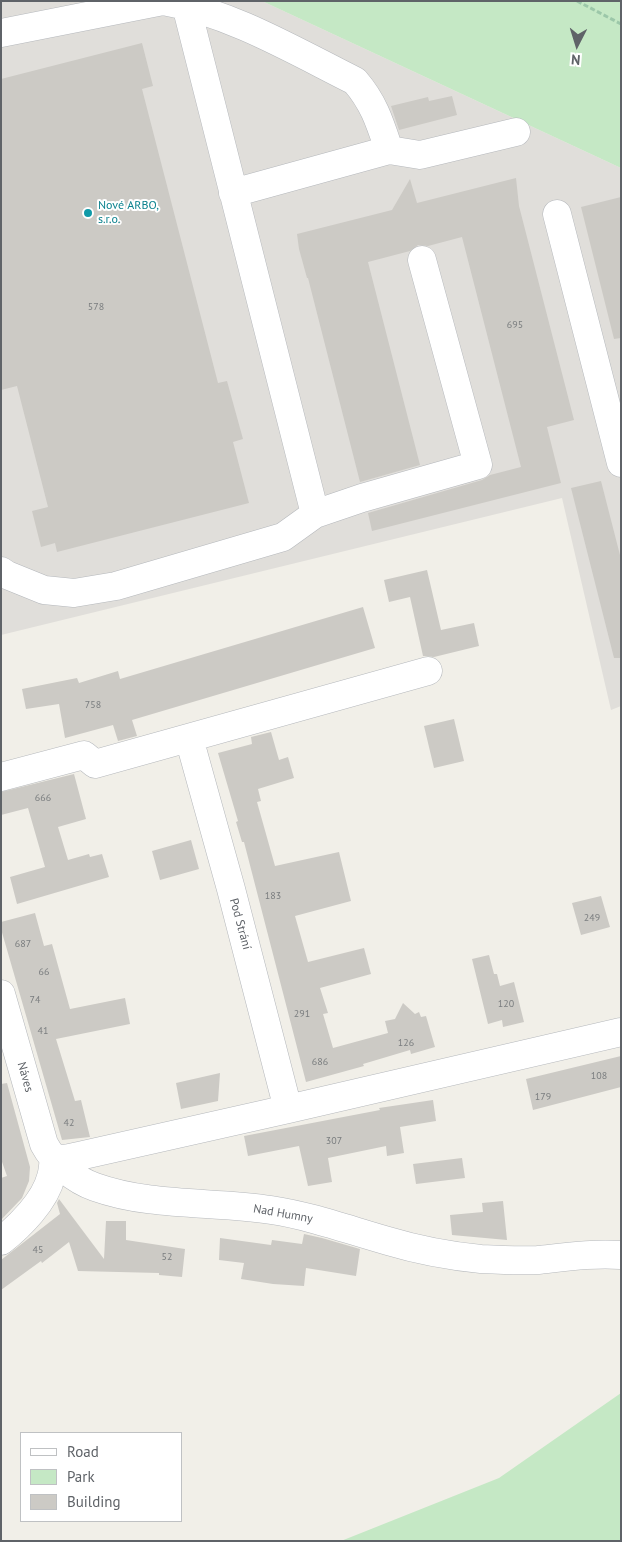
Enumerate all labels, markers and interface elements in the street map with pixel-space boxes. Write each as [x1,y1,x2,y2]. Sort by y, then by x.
north arrow [552,20,602,70]
text: N [570,51,581,69]
place label: Nové ARBO, s.r.o. [98,199,159,227]
marker: Nové ARBO, s.r.o. [82,207,94,219]
house number: 578 [88,301,104,313]
house number: 695 [507,319,523,331]
house number: 758 [85,699,101,711]
house number: 666 [35,792,51,804]
house number: 183 [265,890,281,902]
street label: Pod Strání [226,897,254,951]
house number: 249 [584,912,600,924]
house number: 687 [15,938,31,950]
house number: 66 [39,966,49,978]
house number: 74 [30,994,40,1006]
house number: 120 [498,998,514,1010]
house number: 291 [294,1008,310,1020]
house number: 41 [38,1025,48,1037]
house number: 126 [398,1037,414,1049]
house number: 686 [312,1056,328,1068]
street label: Náves [14,1060,36,1094]
house number: 108 [591,1070,607,1082]
house number: 179 [535,1091,551,1103]
house number: 42 [64,1117,74,1129]
house number: 307 [326,1135,342,1147]
street label: Nad Humny [252,1202,314,1226]
house number: 45 [33,1244,43,1256]
house number: 52 [162,1251,172,1263]
legend [20,1432,182,1522]
text: Road [67,1442,99,1461]
text: Park [67,1467,95,1486]
text: Building [67,1492,121,1511]

